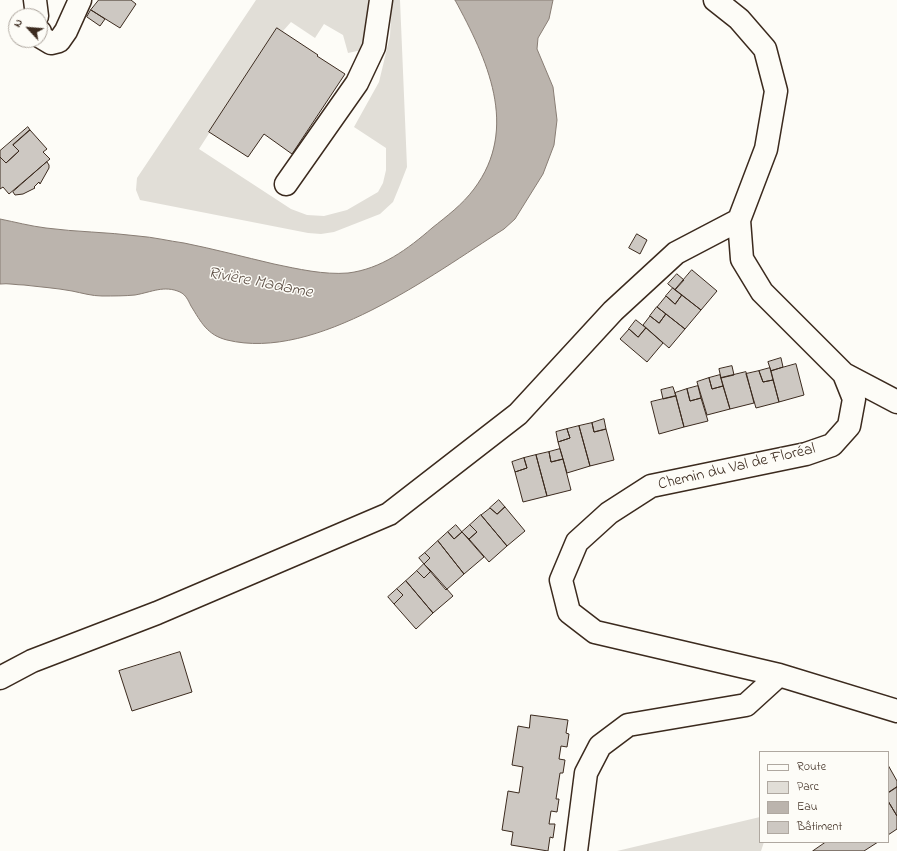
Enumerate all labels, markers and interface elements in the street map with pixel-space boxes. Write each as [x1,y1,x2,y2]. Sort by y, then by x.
north arrow [8,8,48,48]
text: N [9,16,27,30]
water label: Rivière Madame [206,264,314,304]
street label: Chemin du Val de Floréal [657,441,817,495]
legend [759,751,889,843]
text: Route [797,758,826,776]
text: Parc [797,778,819,796]
text: Eau [797,798,818,816]
text: Bâtiment [797,818,842,836]

